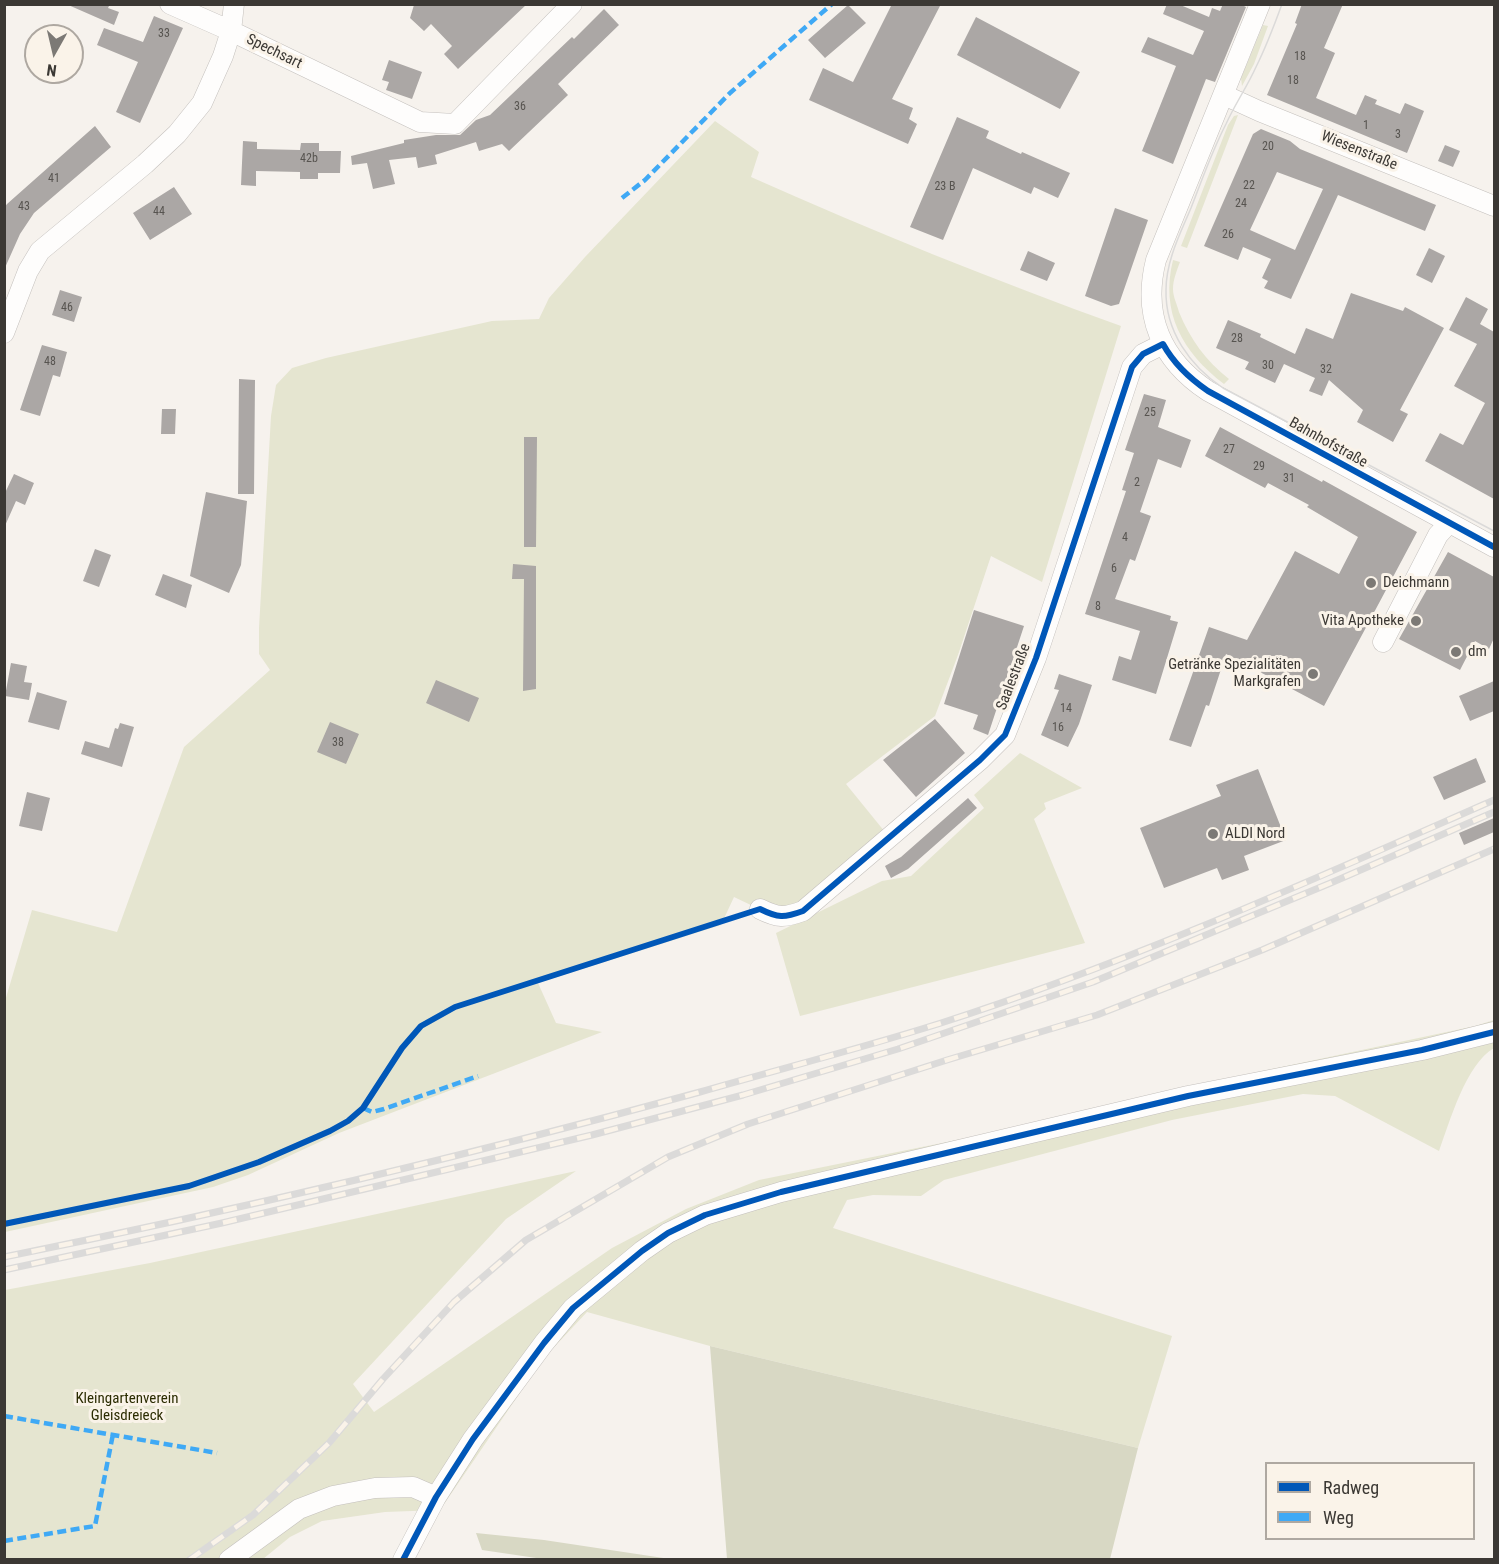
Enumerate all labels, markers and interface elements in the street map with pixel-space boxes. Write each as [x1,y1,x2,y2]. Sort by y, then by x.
north arrow [24,24,84,84]
house number: 33 [158,27,170,41]
street label: Spechsart [243,31,305,73]
house number: 18 [1294,50,1306,64]
text: N [46,60,58,80]
house number: 18 [1287,74,1299,88]
house number: 36 [514,100,526,114]
house number: 1 [1363,119,1369,133]
street label: Wiesenstraße [1318,128,1400,174]
house number: 3 [1395,128,1401,142]
house number: 20 [1262,140,1274,154]
house number: 42b [300,152,318,166]
house number: 41 [48,172,60,186]
house number: 22 [1243,179,1255,193]
house number: 23 B [934,180,956,194]
house number: 24 [1235,197,1247,211]
house number: 43 [18,200,30,214]
house number: 44 [153,205,165,219]
house number: 26 [1222,228,1234,242]
house number: 46 [61,301,73,315]
house number: 28 [1231,332,1243,346]
house number: 48 [44,355,56,369]
house number: 30 [1262,359,1274,373]
house number: 32 [1320,363,1332,377]
house number: 25 [1144,406,1156,420]
street label: Bahnhofstraße [1286,414,1370,472]
house number: 27 [1223,443,1235,457]
house number: 29 [1253,460,1265,474]
house number: 31 [1283,472,1295,486]
house number: 2 [1134,476,1140,490]
house number: 4 [1122,531,1128,545]
house number: 6 [1111,562,1117,576]
place label: Deichmann [1383,574,1449,592]
marker: Deichmann [1364,576,1378,590]
house number: 8 [1095,600,1101,614]
place label: Vita Apotheke [1321,612,1404,630]
marker: Vita Apotheke [1409,614,1423,628]
street label: Saalestraße [993,641,1035,713]
place label: dm [1468,643,1487,661]
marker: dm [1449,645,1463,659]
place label: Getränke Spezialitäten Markgrafen [1168,656,1301,691]
marker: Getränke Spezialitäten Markgrafen [1306,667,1320,681]
house number: 14 [1060,702,1072,716]
house number: 16 [1052,721,1064,735]
house number: 38 [332,736,344,750]
place label: ALDI Nord [1225,825,1285,843]
marker: ALDI Nord [1206,827,1220,841]
park label: Kleingartenverein Gleisdreieck [75,1390,179,1425]
legend [1265,1462,1475,1540]
text: Radweg [1323,1477,1379,1498]
text: Weg [1323,1507,1354,1528]

